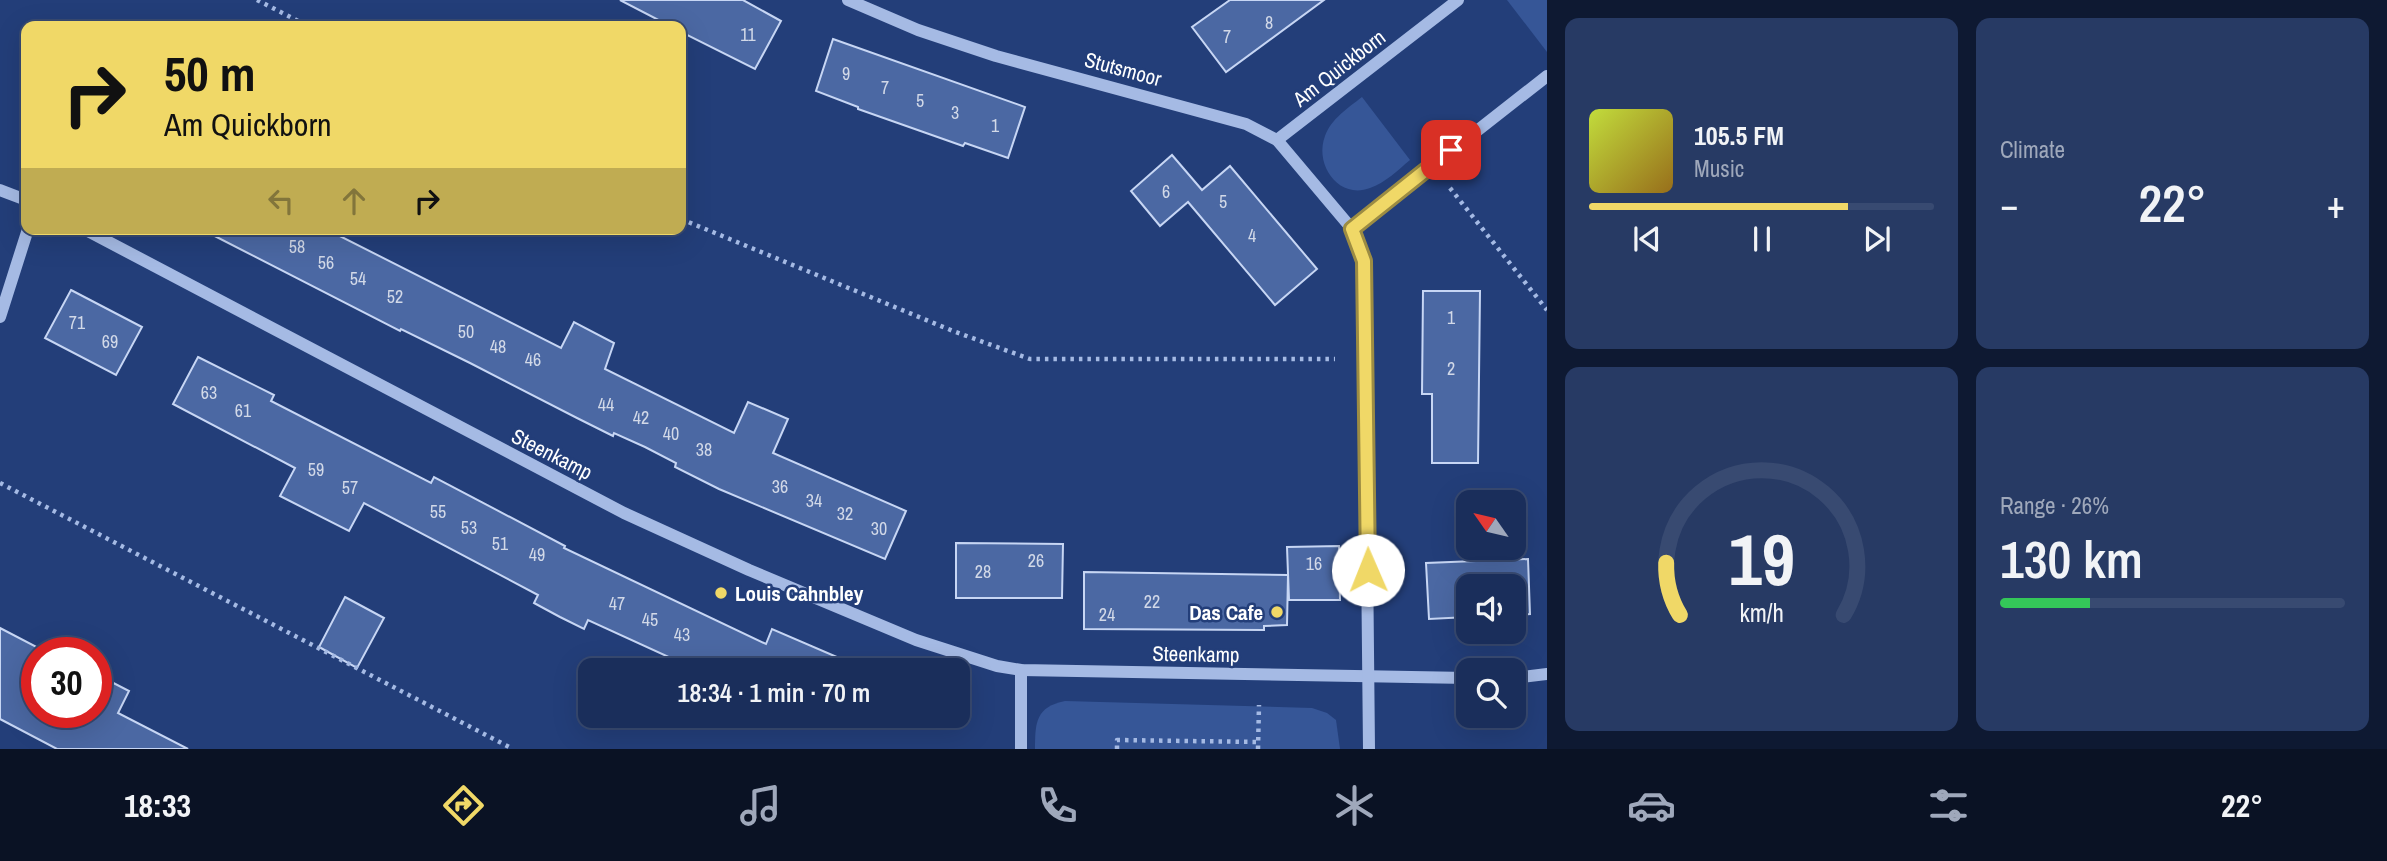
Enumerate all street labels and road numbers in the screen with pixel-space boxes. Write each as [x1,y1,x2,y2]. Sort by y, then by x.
street label: Am Quickborn [1286,23,1391,114]
street label: Stutsmoor [1081,45,1165,93]
street label: Steenkamp [507,421,597,487]
street label: Steenkamp [1152,639,1240,669]

